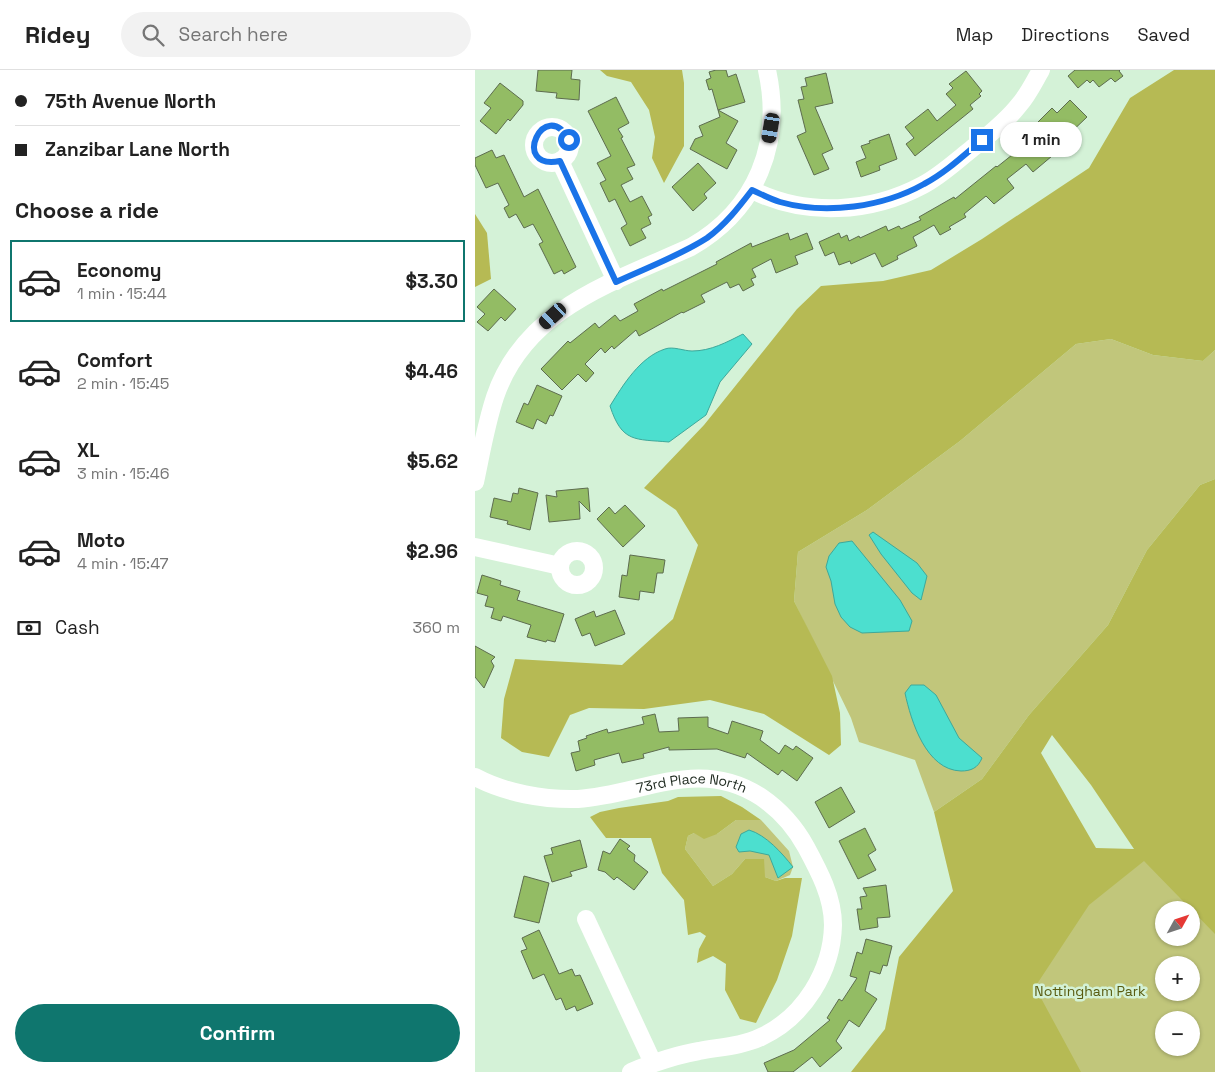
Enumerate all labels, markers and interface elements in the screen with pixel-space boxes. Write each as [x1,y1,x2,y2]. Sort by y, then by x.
search box [121,12,471,57]
text: Ridey [25,19,91,50]
icon: search [139,21,167,49]
text: Search here [179,22,288,47]
text: Map [956,23,993,46]
text: Directions [1021,23,1110,46]
text: Saved [1138,23,1190,46]
text: 75th Avenue North [45,89,216,114]
car [761,112,780,144]
callout: 1 min [999,122,1082,158]
route start [558,129,580,151]
route end [971,129,993,151]
text: 1 min [1021,129,1061,150]
text: Zanzibar Lane North [45,137,230,162]
text: Choose a ride [15,196,159,224]
text: Economy [77,258,161,283]
icon: car [17,259,62,304]
text: $3.30 [405,269,458,294]
text: 1 min · 15:44 [77,283,167,304]
car [536,300,569,332]
text: Comfort [77,348,153,373]
icon: car [17,349,62,394]
text: $4.46 [405,359,458,384]
text: 2 min · 15:45 [77,373,169,394]
text: XL [77,438,100,463]
icon: car [17,439,62,484]
text: $5.62 [407,449,458,474]
text: 3 min · 15:46 [77,463,170,484]
text: Moto [77,528,125,553]
icon: car [17,529,62,574]
text: $2.96 [406,539,458,564]
text: 4 min · 15:47 [77,553,169,574]
icon: cash [15,614,43,642]
text: Cash [55,615,100,640]
text: 360 m [412,617,460,638]
street label: 73rd Place North [634,769,750,797]
north arrow [1155,901,1200,946]
map controls [1155,901,1200,1056]
button: + [1155,956,1200,1001]
park label: Nottingham Park [1034,982,1146,1000]
button: Confirm [15,1004,460,1062]
button: − [1155,1011,1200,1056]

